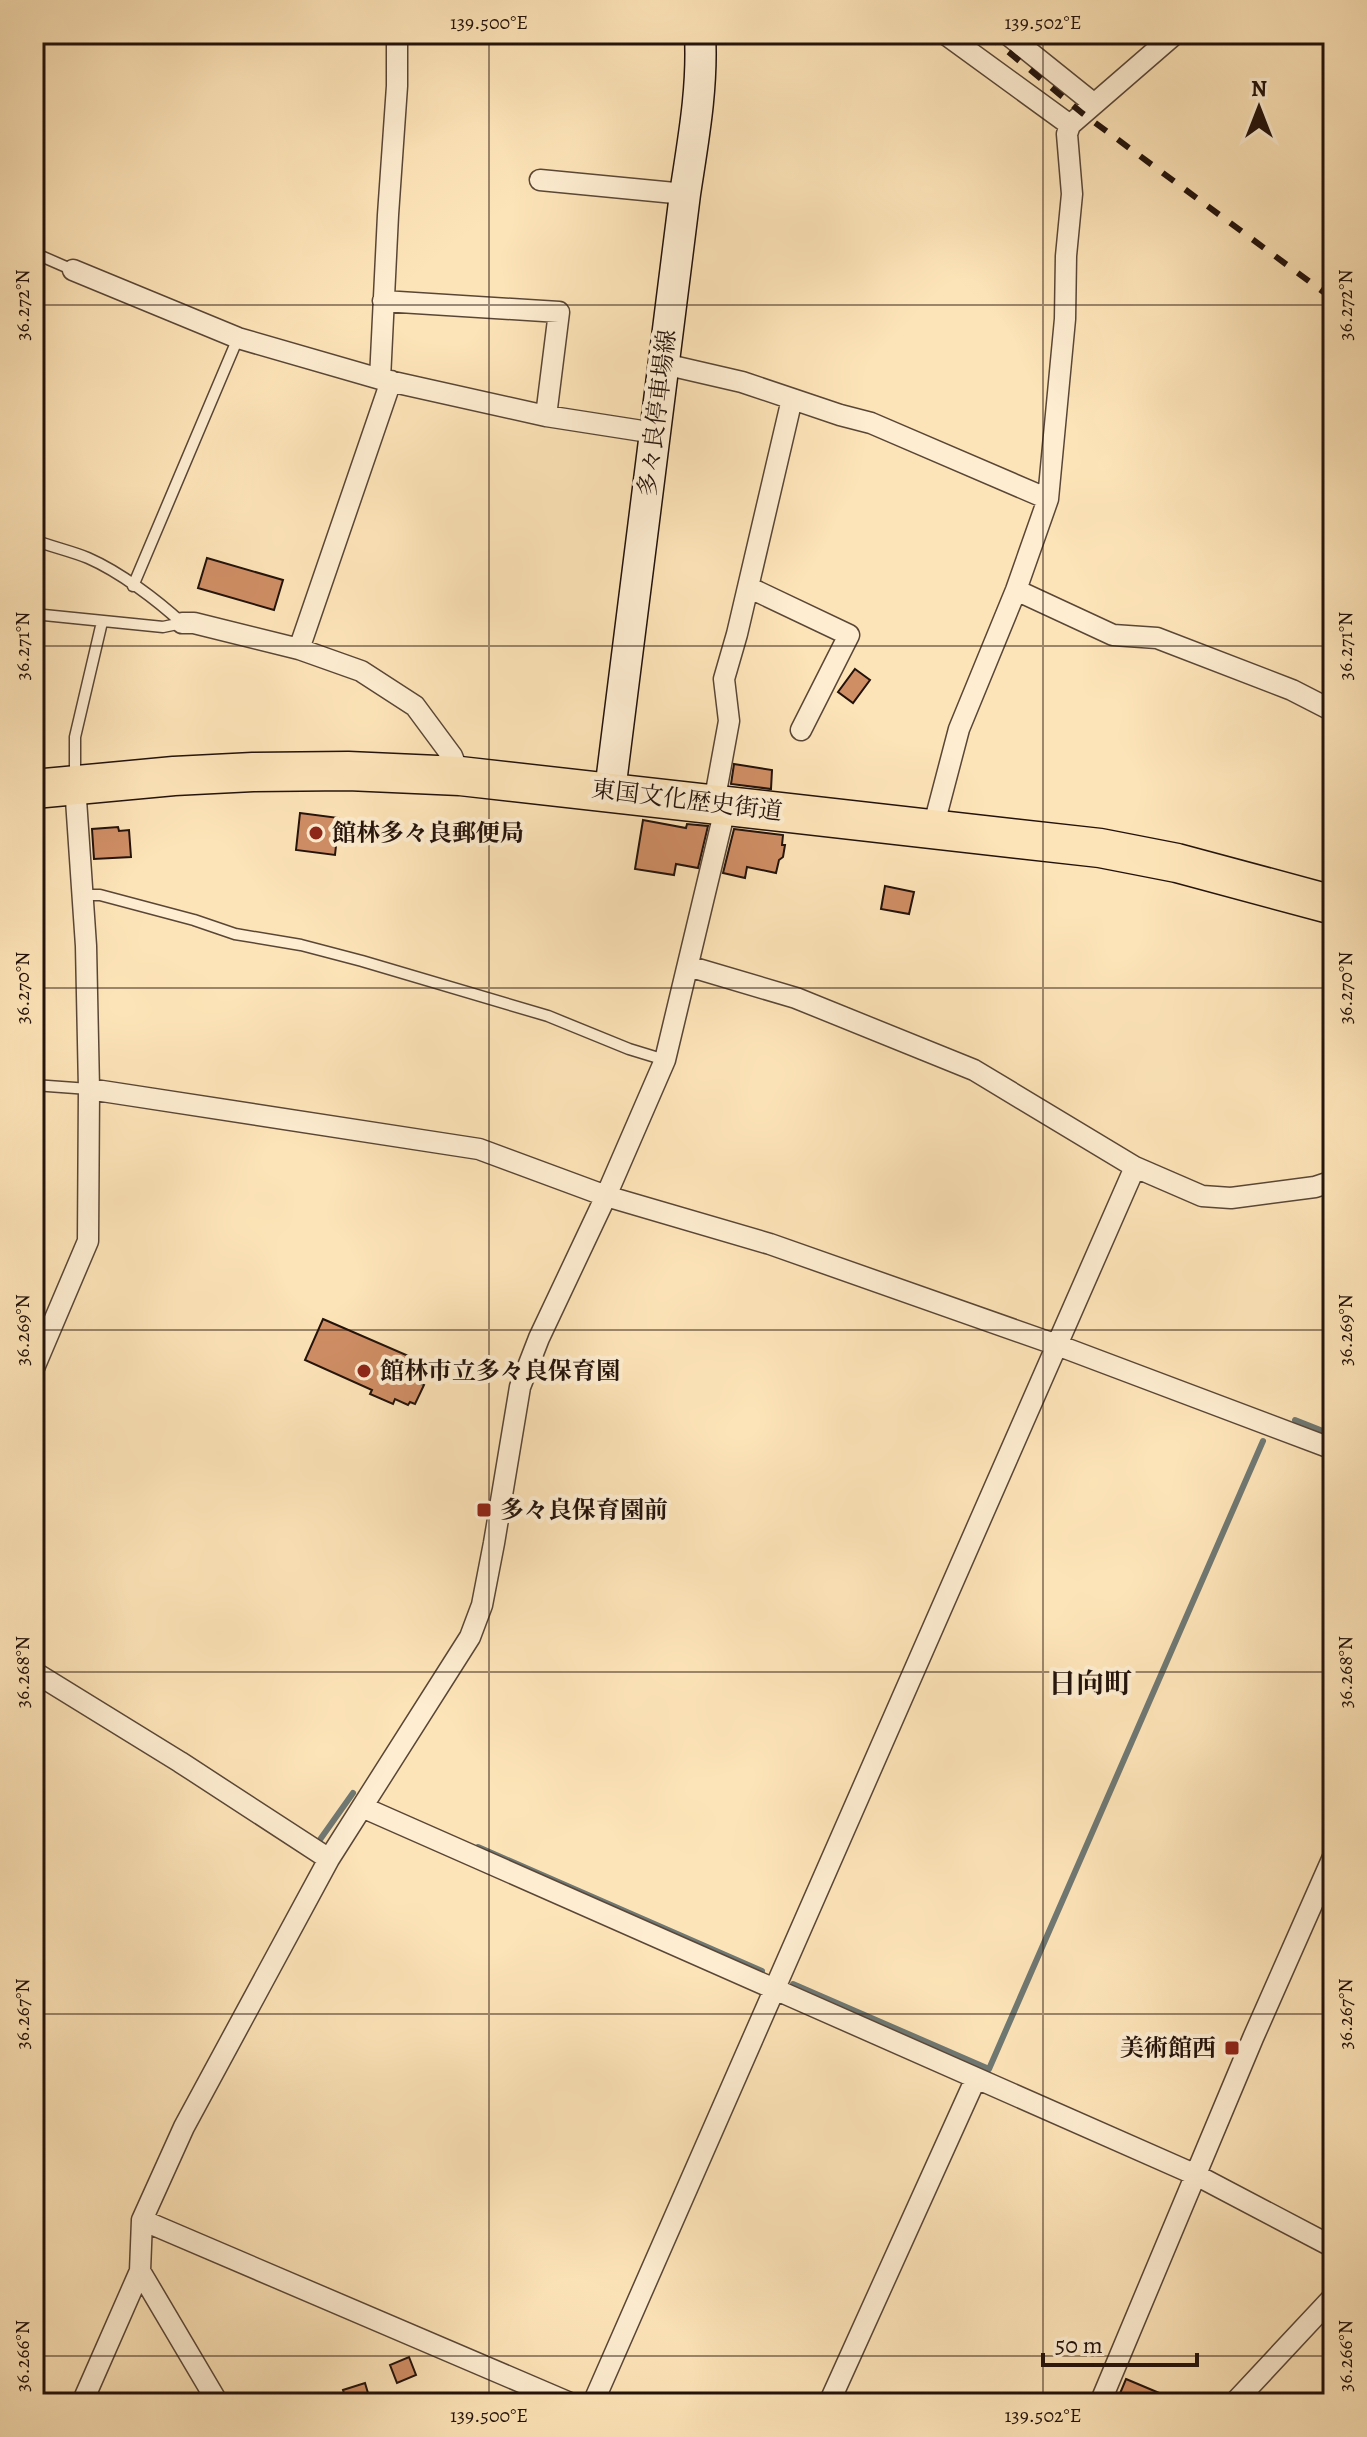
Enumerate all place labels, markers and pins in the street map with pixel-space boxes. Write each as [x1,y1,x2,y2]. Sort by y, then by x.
place label: 館林多々良郵便局 [332,817,524,849]
marker: 館林多々良郵便局 [307,824,325,842]
place label: 館林市立多々良保育園 [380,1355,620,1387]
marker: 館林市立多々良保育園 [355,1362,373,1380]
place label: 多々良保育園前 [500,1494,668,1526]
marker: 多々良保育園前 [475,1501,493,1519]
place label: 美術館西 [1120,2032,1216,2064]
marker: 美術館西 [1223,2039,1241,2057]

